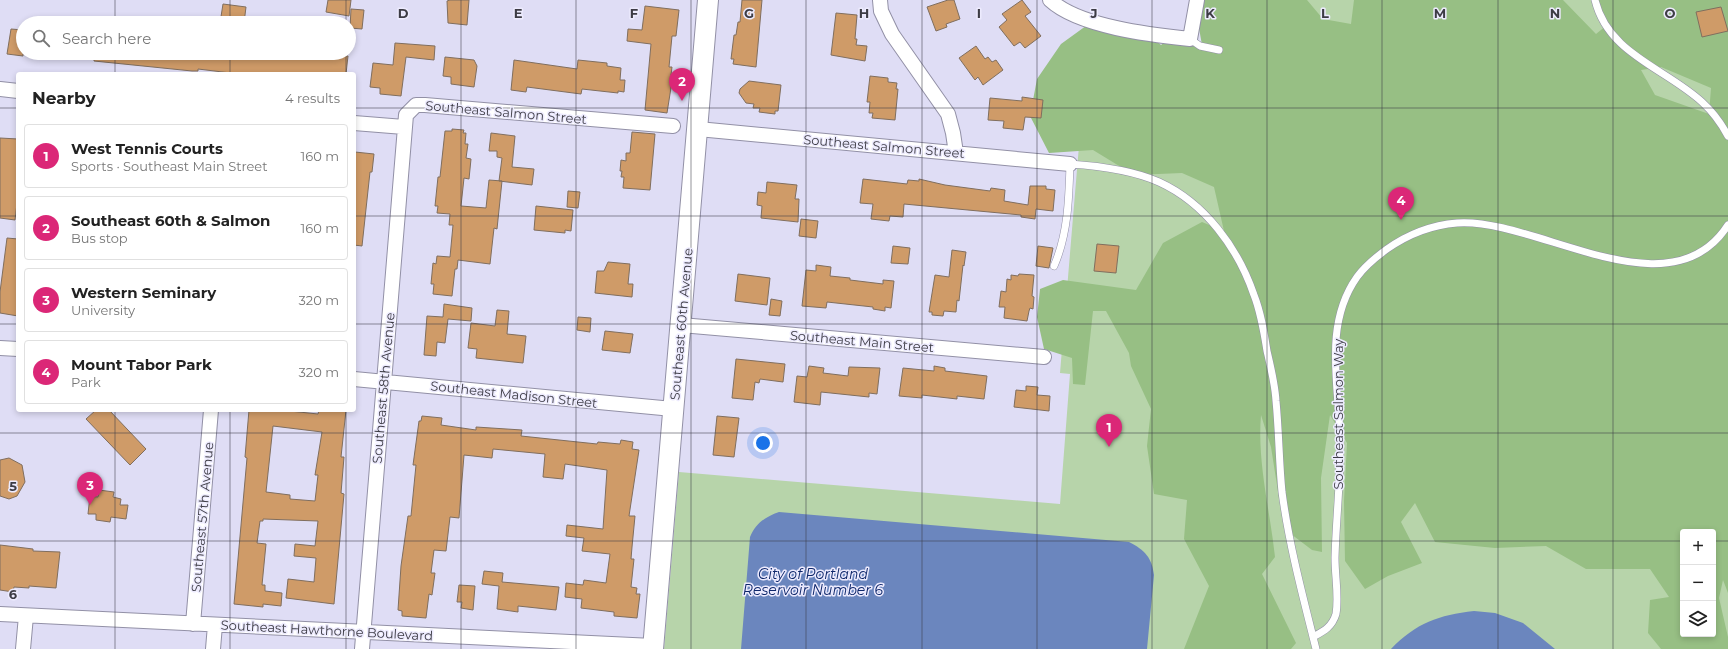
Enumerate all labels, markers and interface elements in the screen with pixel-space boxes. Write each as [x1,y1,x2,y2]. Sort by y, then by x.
text: D [398,5,409,21]
text: E [514,5,523,21]
text: F [630,5,638,21]
text: G [744,5,754,21]
text: H [859,5,869,21]
text: I [977,5,981,21]
text: J [1089,5,1098,21]
text: K [1205,5,1215,21]
text: L [1321,5,1329,21]
text: M [1434,5,1446,21]
text: N [1550,5,1560,21]
text: O [1665,5,1676,21]
search box [16,16,356,60]
icon: search [30,27,52,49]
text: Search here [62,29,151,48]
pin: 2 [669,68,695,101]
text: Nearby [32,88,96,108]
text: 4 results [285,90,340,106]
street label: Southeast Salmon Street [425,97,587,127]
street label: Southeast Salmon Street [803,131,965,161]
text: West Tennis Courts [71,139,223,158]
text: 1 [43,148,49,164]
text: 160 m [301,148,339,164]
text: Sports · Southeast Main Street [71,158,267,174]
pin: 4 [1388,187,1414,220]
text: Southeast 60th & Salmon [71,211,270,230]
text: 2 [42,220,50,236]
text: 160 m [301,220,339,236]
text: Bus stop [71,230,128,246]
street label: Southeast 60th Avenue [666,247,696,401]
text: Western Seminary [71,283,216,302]
text: 3 [42,292,50,308]
text: 320 m [299,292,339,308]
text: University [71,302,135,318]
street label: Southeast 58th Avenue [368,312,398,464]
street label: Southeast Main Street [789,327,935,355]
street label: Southeast Salmon Way [1330,338,1346,489]
text: Mount Tabor Park [71,355,212,374]
text: 4 [42,364,50,380]
text: 320 m [299,364,339,380]
text: Park [71,374,101,390]
street label: Southeast Madison Street [430,377,598,411]
pin: 1 [1096,414,1122,447]
your location [753,433,773,453]
street label: Southeast 57th Avenue [187,441,217,593]
pin: 3 [77,472,103,505]
text: 5 [9,478,17,494]
map controls [1680,529,1716,637]
button: + [1680,529,1716,565]
water label: City of Portland Reservoir Number 6 [743,565,884,599]
button: − [1680,565,1716,601]
text: 6 [9,586,18,602]
button: layers [1680,601,1716,637]
street label: Southeast Hawthorne Boulevard [220,616,434,644]

